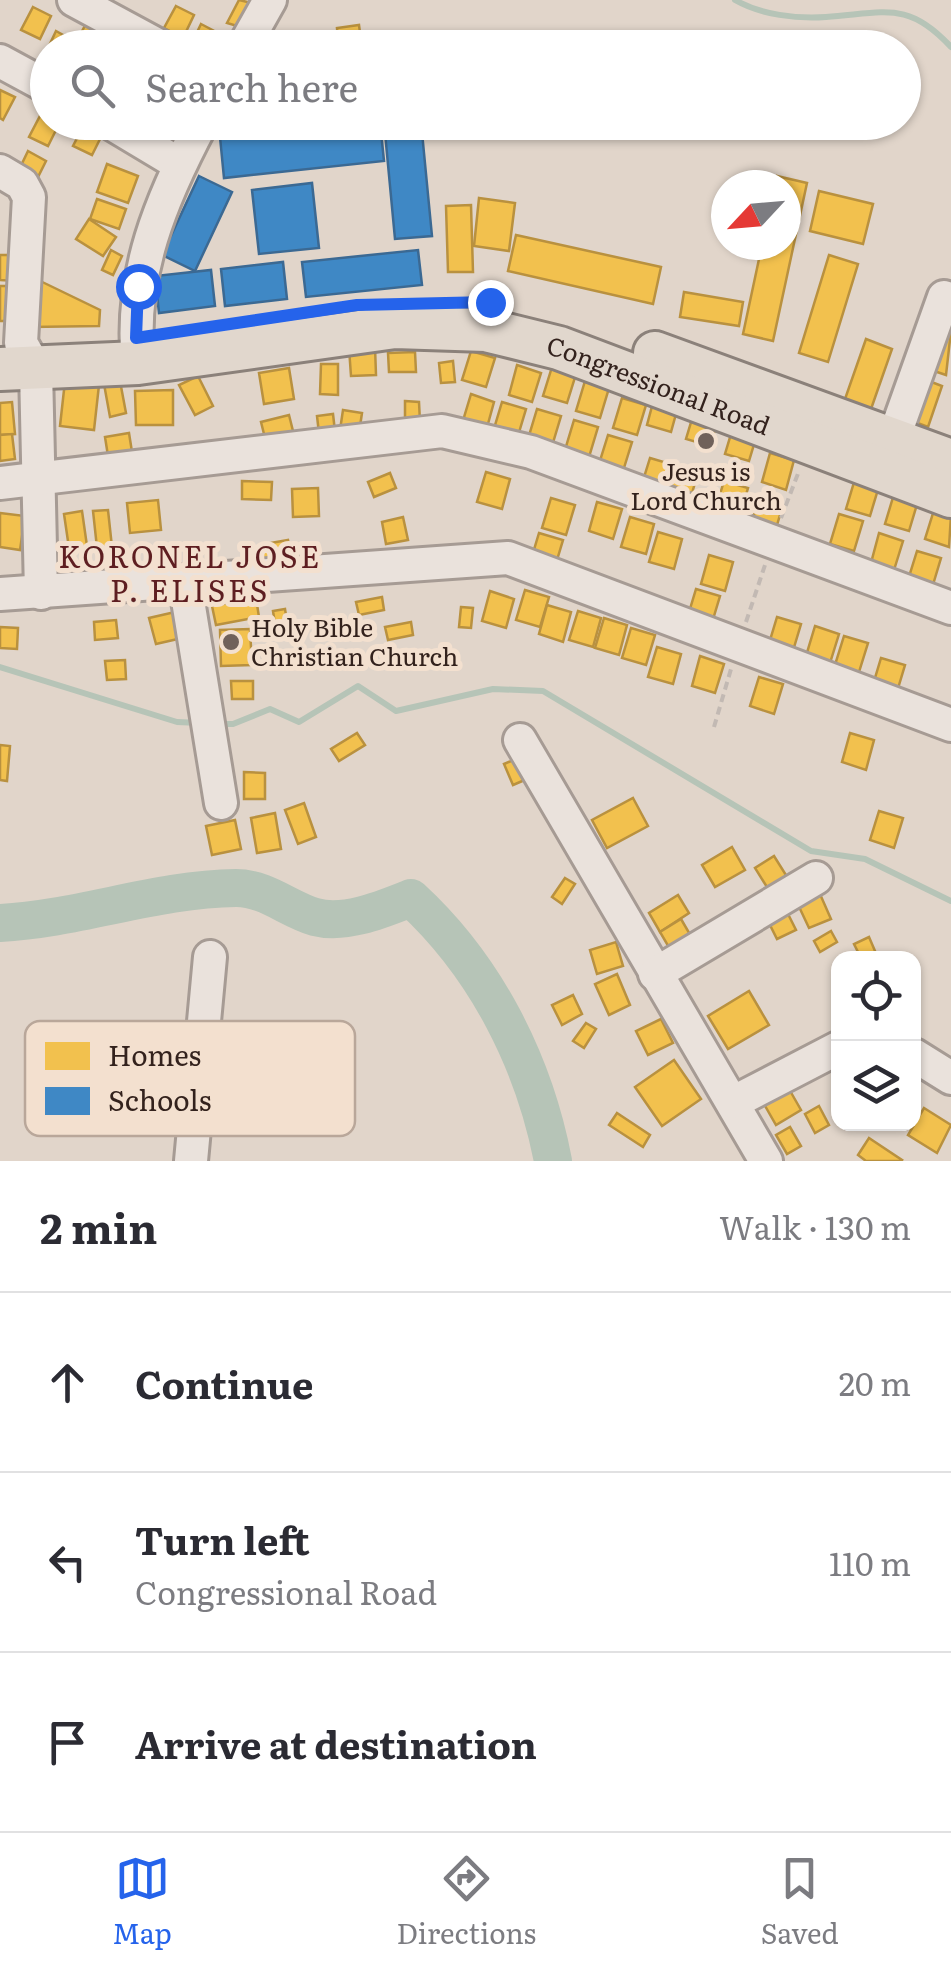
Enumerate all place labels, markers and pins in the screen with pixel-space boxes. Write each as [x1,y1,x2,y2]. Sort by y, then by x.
marker: Jesus is Lord Church [695,430,717,452]
place label: Jesus is Lord Church [630,452,782,518]
place label: Holy Bible Christian Church [251,608,458,674]
marker: Holy Bible Christian Church [220,631,242,653]

